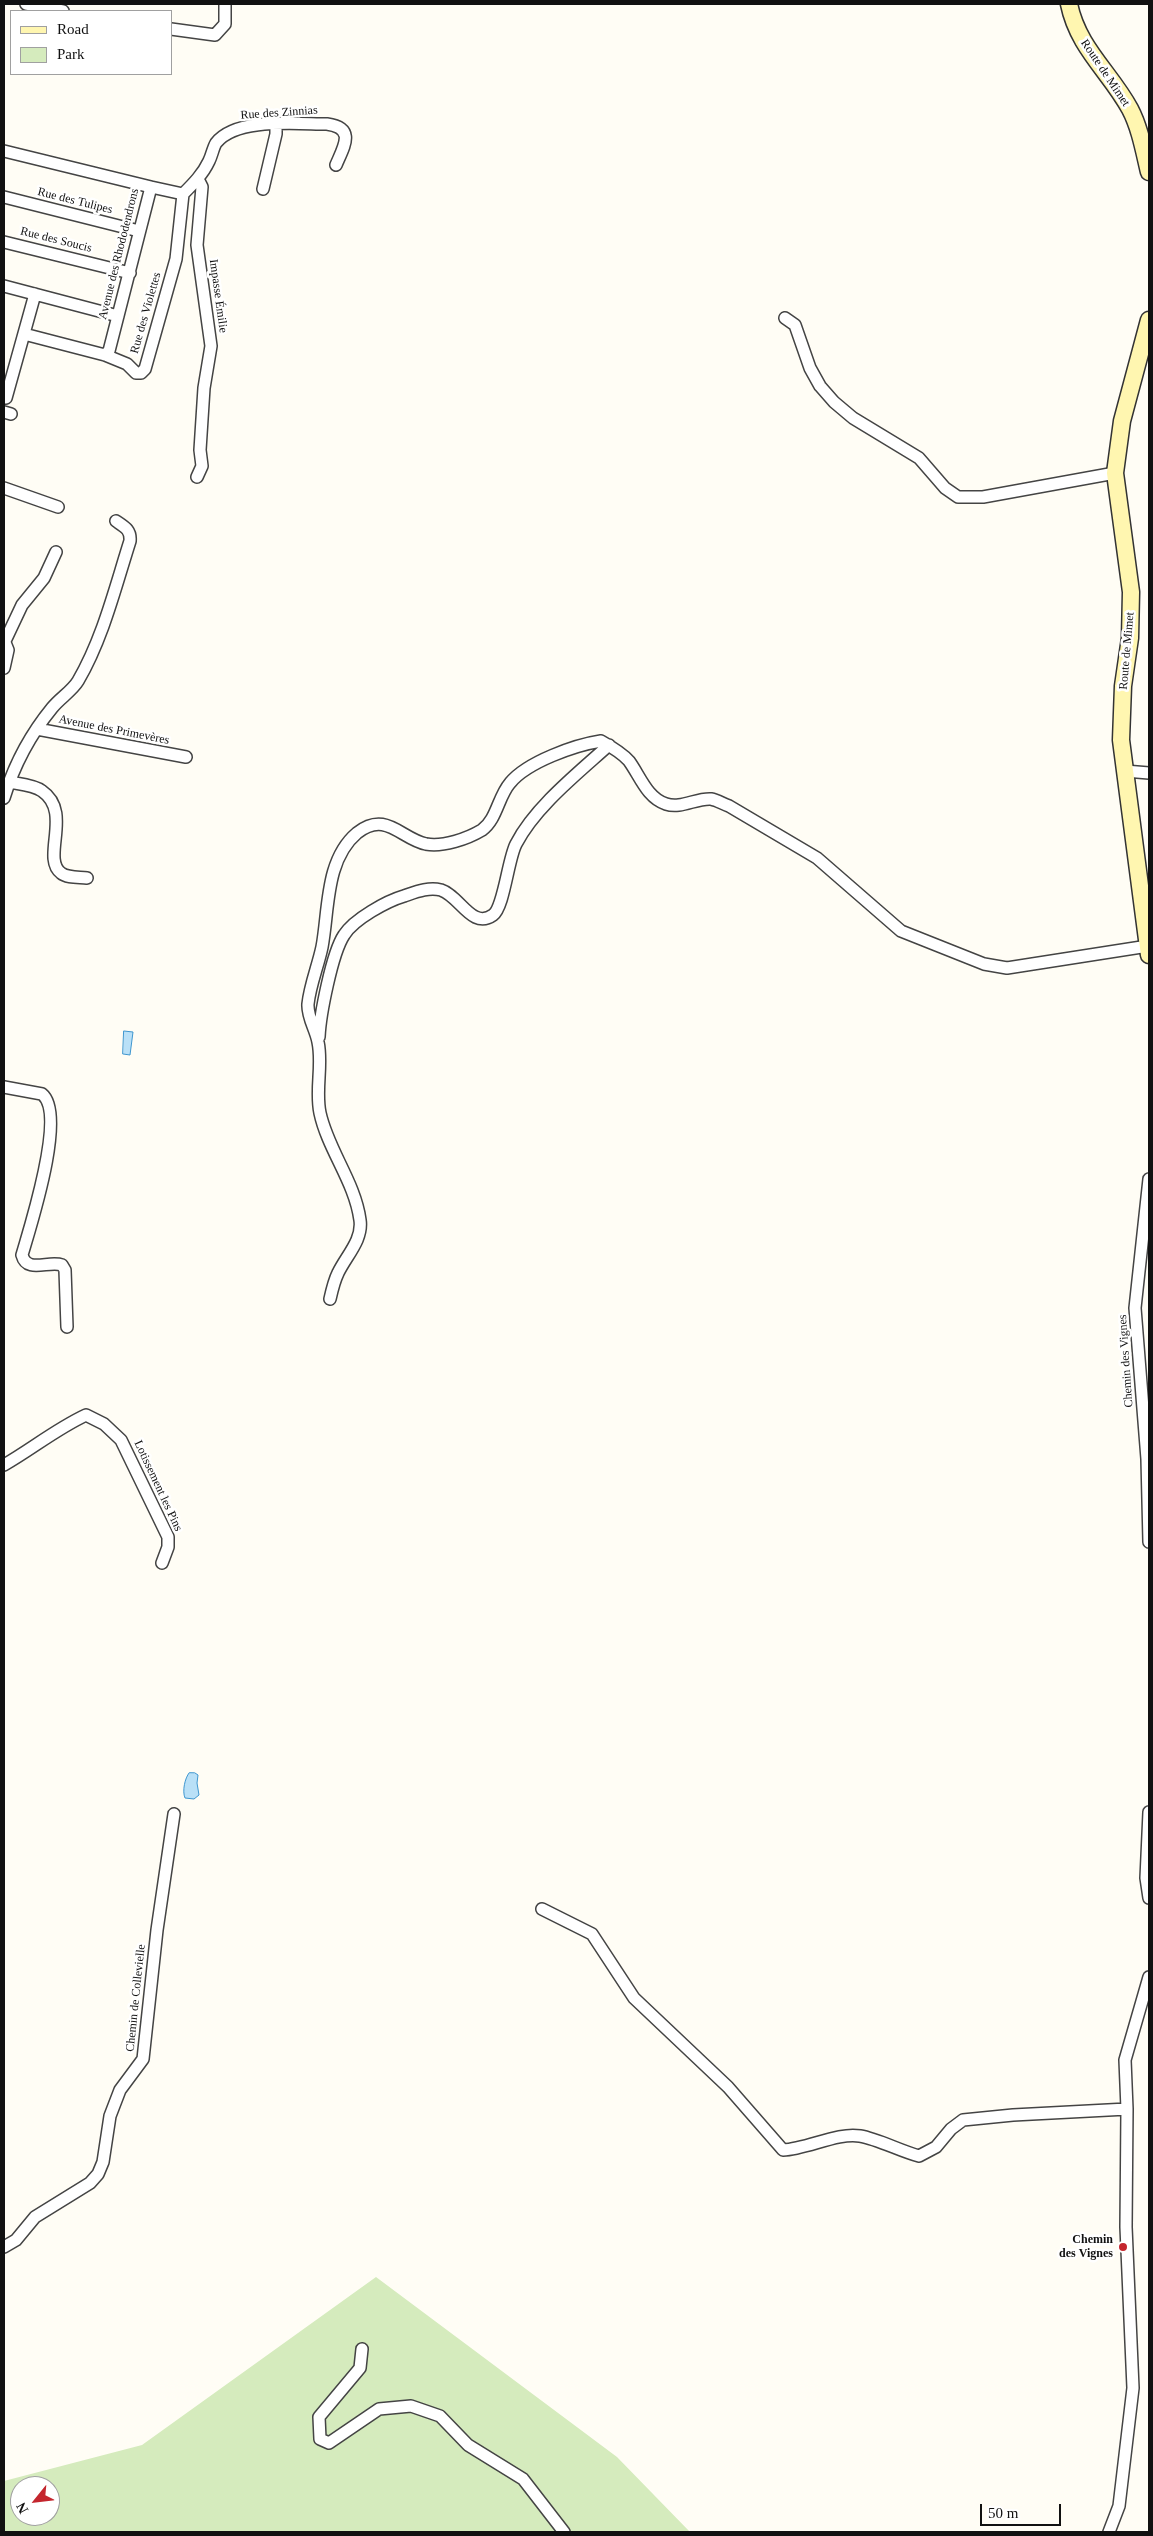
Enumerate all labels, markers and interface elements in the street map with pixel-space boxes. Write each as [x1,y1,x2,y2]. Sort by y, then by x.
legend [10,10,172,75]
text: Road [57,21,89,37]
street label: Route de Mimet [1077,37,1133,109]
text: Park [57,46,85,62]
street label: Rue des Zinnias [240,103,318,123]
street label: Rue des Tulipes [36,185,114,217]
street label: Avenue des Rhododendrons [96,187,142,321]
street label: Rue des Soucis [19,224,93,256]
street label: Impasse Émilie [206,258,230,334]
street label: Rue des Violettes [128,271,164,355]
street label: Route de Mimet [1116,612,1138,690]
street label: Avenue des Primevères [57,712,171,748]
street label: Chemin des Vignes [1116,1314,1136,1408]
street label: Lotissement les Pins [131,1438,185,1534]
street label: Chemin de Collevielle [123,1944,149,2052]
place label: Chemin des Vignes [1059,2233,1113,2261]
marker: Chemin des Vignes [1117,2241,1129,2253]
north arrow [10,2476,60,2526]
scale bar [983,2494,1064,2526]
text: N [13,2500,31,2516]
text: 50 m [988,2505,1018,2521]

